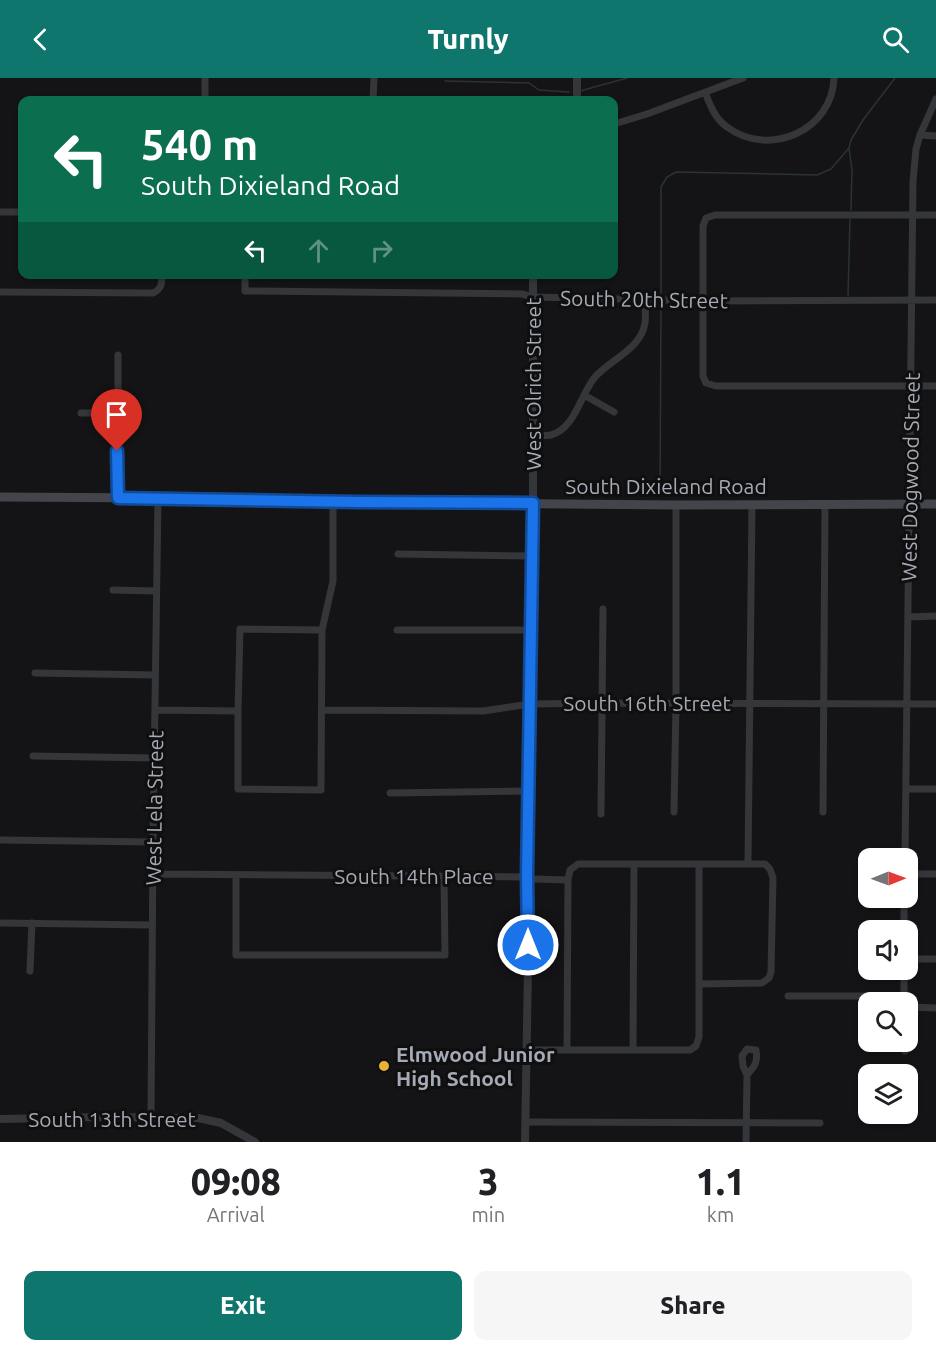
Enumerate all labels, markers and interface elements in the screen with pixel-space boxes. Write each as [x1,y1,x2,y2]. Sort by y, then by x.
icon: back [24,23,57,56]
icon: search [879,23,912,56]
text: Turnly [428,24,508,54]
icon: left [42,120,120,198]
text: 540 m [141,121,258,168]
text: South Dixieland Road [141,170,400,200]
icon: left [239,234,272,267]
icon: ahead [302,234,335,267]
icon: right [365,234,398,267]
street label: South 20th Street [560,286,728,312]
street label: West Olrich Street [521,298,545,470]
street label: West Dogwood Street [896,372,924,582]
pin [91,389,142,451]
icon: arrive [100,398,133,431]
street label: South Dixieland Road [565,474,767,498]
street label: South 16th Street [563,691,731,715]
street label: West Lela Street [141,730,167,886]
north arrow [858,848,918,908]
map controls [858,848,918,1124]
street label: South 14th Place [334,864,494,888]
position arrow [496,913,560,977]
button: sound [858,920,918,980]
button: search [858,992,918,1052]
place label: Elmwood Junior High School [396,1042,555,1090]
marker: Elmwood Junior High School [377,1059,391,1073]
button: layers [858,1064,918,1124]
street label: South 13th Street [28,1107,196,1131]
text: 09:08 [191,1161,281,1202]
text: 3 [478,1161,498,1202]
text: 1.1 [696,1161,745,1202]
text: Arrival [207,1203,265,1226]
text: min [472,1203,505,1226]
text: km [707,1203,734,1226]
button: Exit [24,1271,462,1340]
button: Share [474,1271,912,1340]

